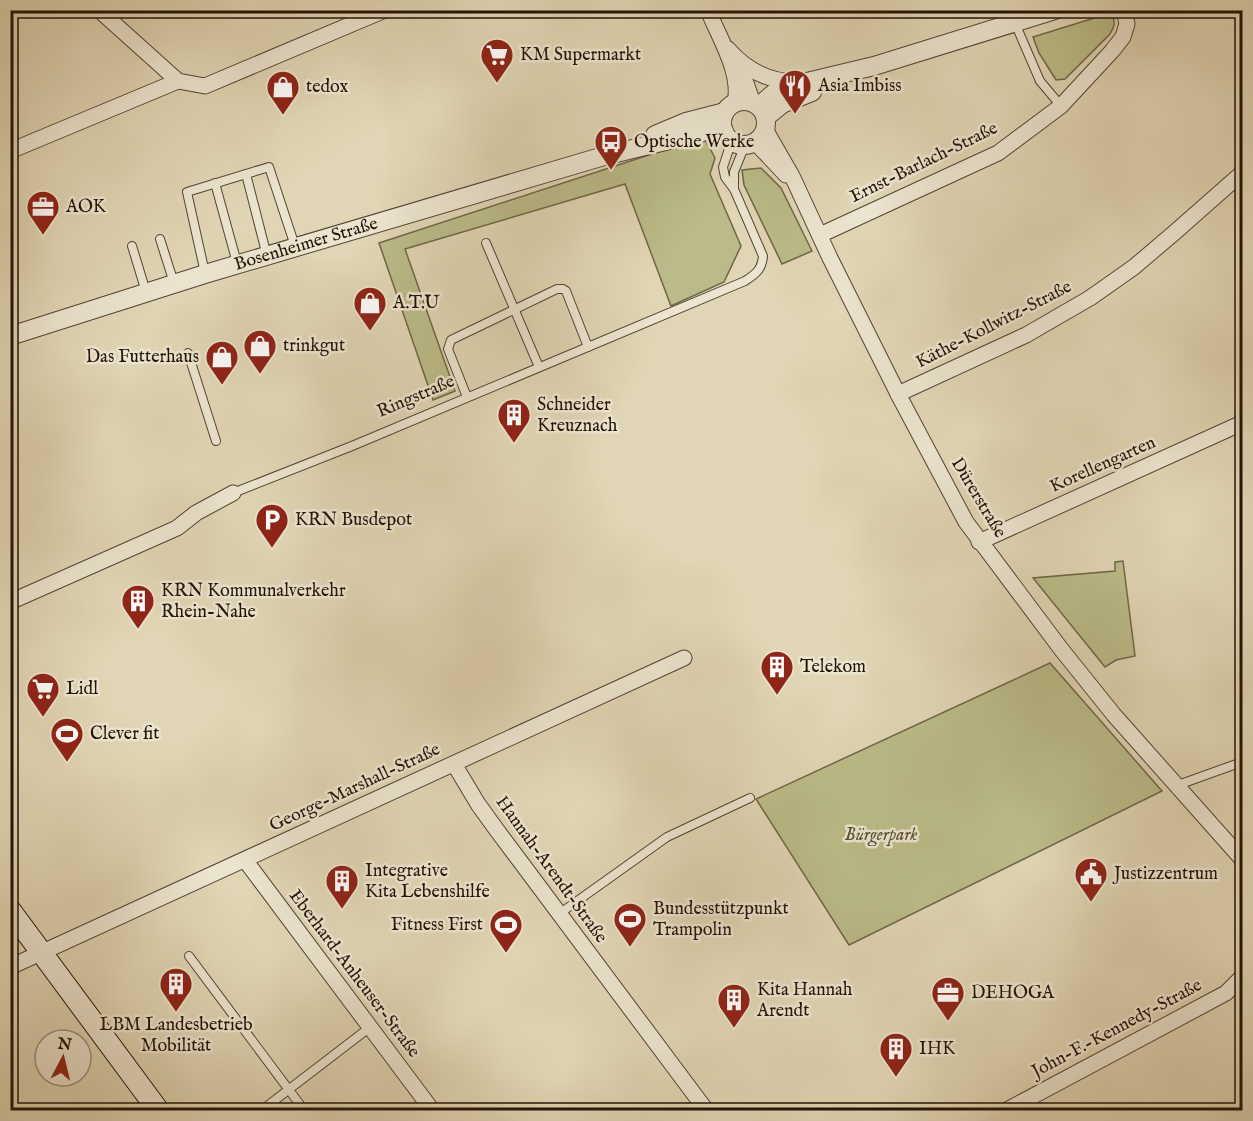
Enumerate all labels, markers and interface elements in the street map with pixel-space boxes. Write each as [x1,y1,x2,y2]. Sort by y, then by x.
supermarket icon: KM Supermarkt [479,37,515,84]
place label: KM Supermarkt [520,44,641,67]
restaurant icon: Asia Imbiss [777,68,813,115]
shop icon: tedox [265,69,301,116]
place label: Asia Imbiss [817,75,902,98]
place label: tedox [306,76,349,99]
street label: Ernst-Barlach-Straße [846,117,1002,209]
bus stop icon: Optische Werke [593,124,629,171]
place label: Optische Werke [634,131,754,154]
office icon: AOK [25,189,61,236]
place label: AOK [65,196,107,219]
street label: Bosenheimer Straße [232,212,381,276]
street label: Käthe-Kollwitz-Straße [912,276,1076,374]
shop icon: A.T.U [352,285,388,332]
place label: A.T.U [392,292,440,315]
shop icon: trinkgut [242,328,278,375]
place label: trinkgut [283,335,345,358]
shop icon: Das Futterhaus [204,339,240,386]
place label: Das Futterhaus [86,346,199,369]
street label: Ringstraße [374,370,458,424]
place label: Schneider Kreuznach [537,394,618,438]
building icon: Schneider Kreuznach [496,397,532,444]
street label: Korellengarten [1047,431,1160,499]
street label: Dürerstraße [945,454,1011,542]
parking icon: KRN Busdepot [254,502,290,549]
place label: KRN Busdepot [295,509,412,532]
place label: KRN Kommunalverkehr Rhein-Nahe [161,580,346,624]
building icon: KRN Kommunalverkehr Rhein-Nahe [120,583,156,630]
building icon: Telekom [759,649,795,696]
place label: Telekom [800,656,866,679]
supermarket icon: Lidl [25,671,61,718]
place label: Lidl [66,678,98,701]
sports icon: Clever fit [49,716,85,763]
place label: Clever fit [90,723,159,746]
street label: George-Marshall-Straße [266,738,444,838]
street label: Hannah-Arendt-Straße [490,792,612,948]
park label: Bürgerpark [844,824,918,847]
public building icon: Justizzentrum [1073,856,1109,903]
place label: Integrative Kita Lebenshilfe [365,860,490,904]
building icon: Integrative Kita Lebenshilfe [324,863,360,910]
place label: Justizzentrum [1112,863,1218,886]
street label: Eberhard-Anheuser-Straße [283,885,425,1063]
place label: Bundesstützpunkt Trampolin [653,898,789,942]
sports icon: Bundesstützpunkt Trampolin [612,901,648,948]
sports icon: Fitness First [488,907,524,954]
place label: Fitness First [391,914,483,937]
building icon: LBM Landesbetrieb Mobilität [158,966,194,1013]
street label: John-F.-Kennedy-Straße [1026,974,1206,1085]
office icon: DEHOGA [930,975,966,1022]
place label: Kita Hannah Arendt [756,979,853,1023]
building icon: Kita Hannah Arendt [716,982,752,1029]
place label: DEHOGA [971,982,1055,1005]
place label: LBM Landesbetrieb Mobilität [99,1014,253,1058]
north arrow [33,1028,93,1088]
building icon: IHK [878,1031,914,1078]
text: N [56,1034,73,1056]
place label: IHK [919,1038,956,1061]

